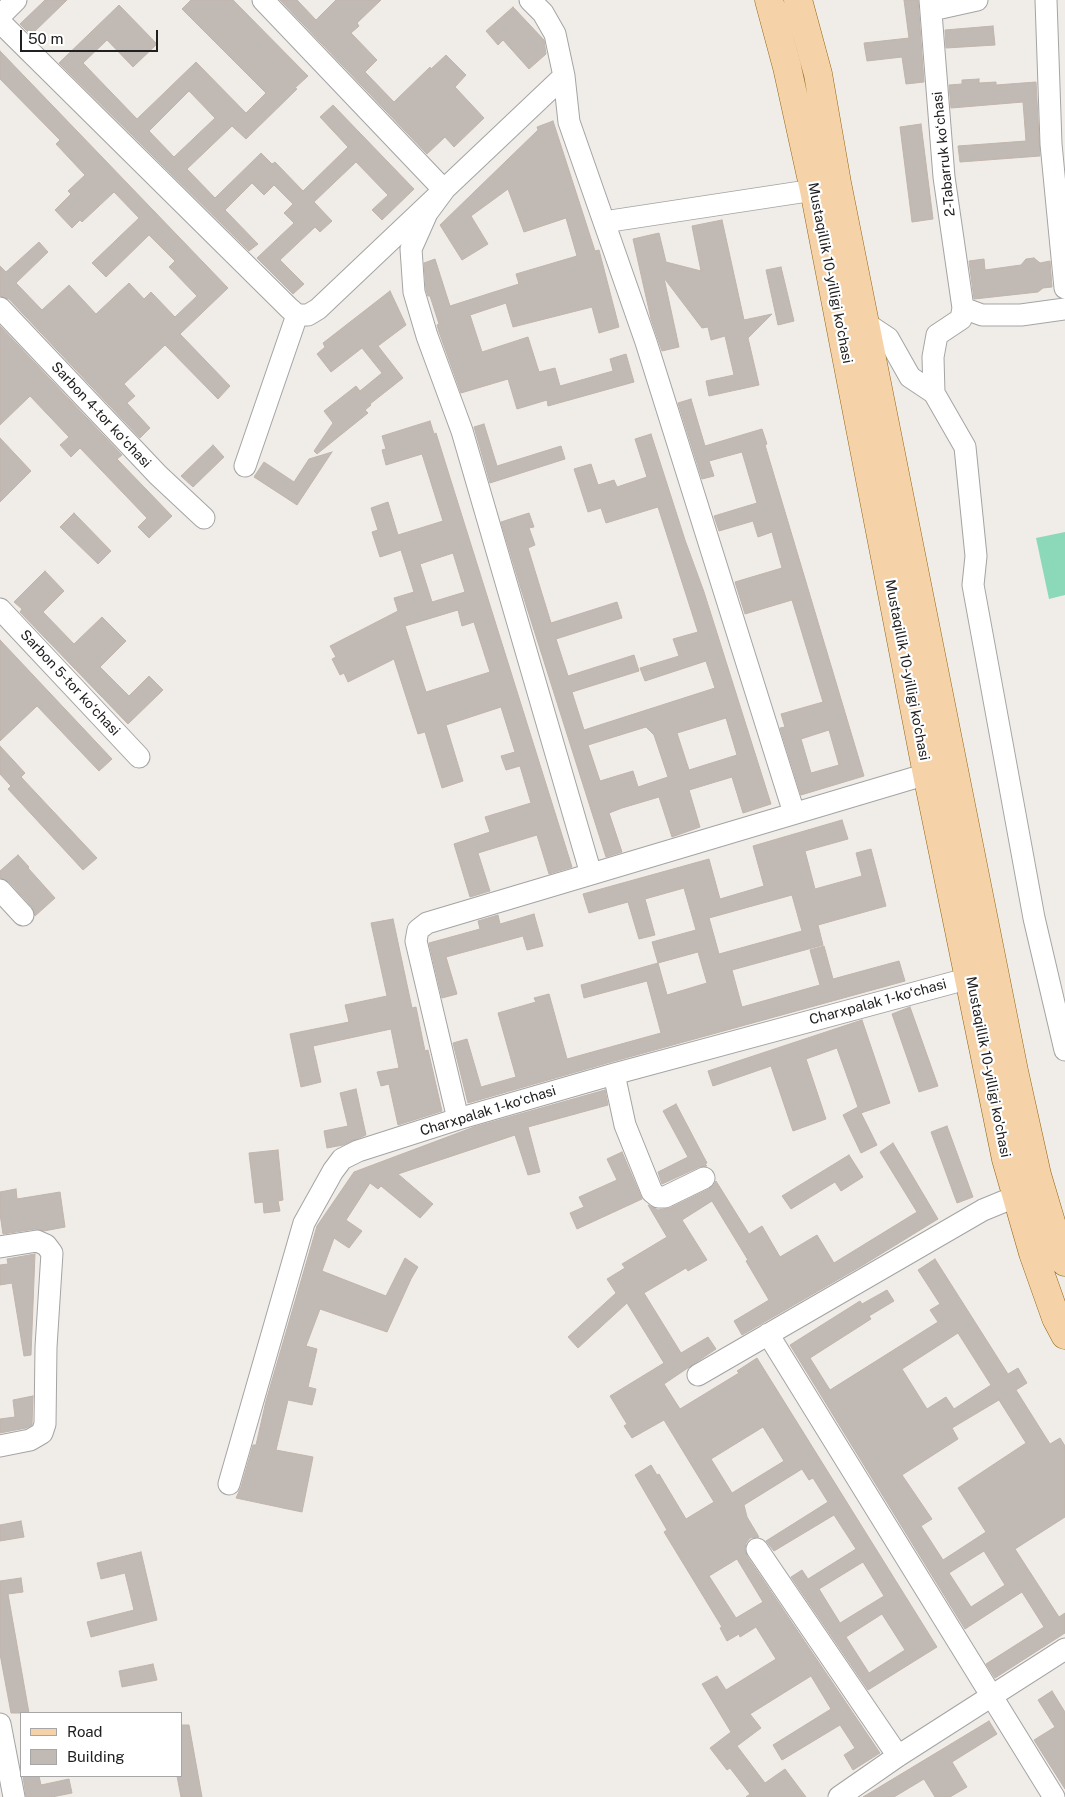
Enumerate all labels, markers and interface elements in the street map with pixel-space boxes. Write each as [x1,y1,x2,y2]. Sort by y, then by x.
scale bar [22,20,160,52]
text: 50 m [28,30,63,47]
street label: 2-Tabarruk koʻchasi [929,91,959,217]
street label: Mustaqillik 10-yilligi ko'chasi [804,181,856,365]
street label: Sarbon 4-tor koʻchasi [48,359,154,471]
street label: Mustaqillik 10-yilligi ko'chasi [881,578,933,762]
street label: Sarbon 5-tor koʻchasi [17,627,123,739]
street label: Mustaqillik 10-yilligi ko'chasi [962,975,1014,1159]
street label: Charxpalak 1-koʻchasi [808,976,948,1028]
street label: Charxpalak 1-koʻchasi [418,1082,558,1140]
legend [20,1712,182,1777]
text: Road [67,1723,103,1740]
text: Building [67,1748,125,1765]

